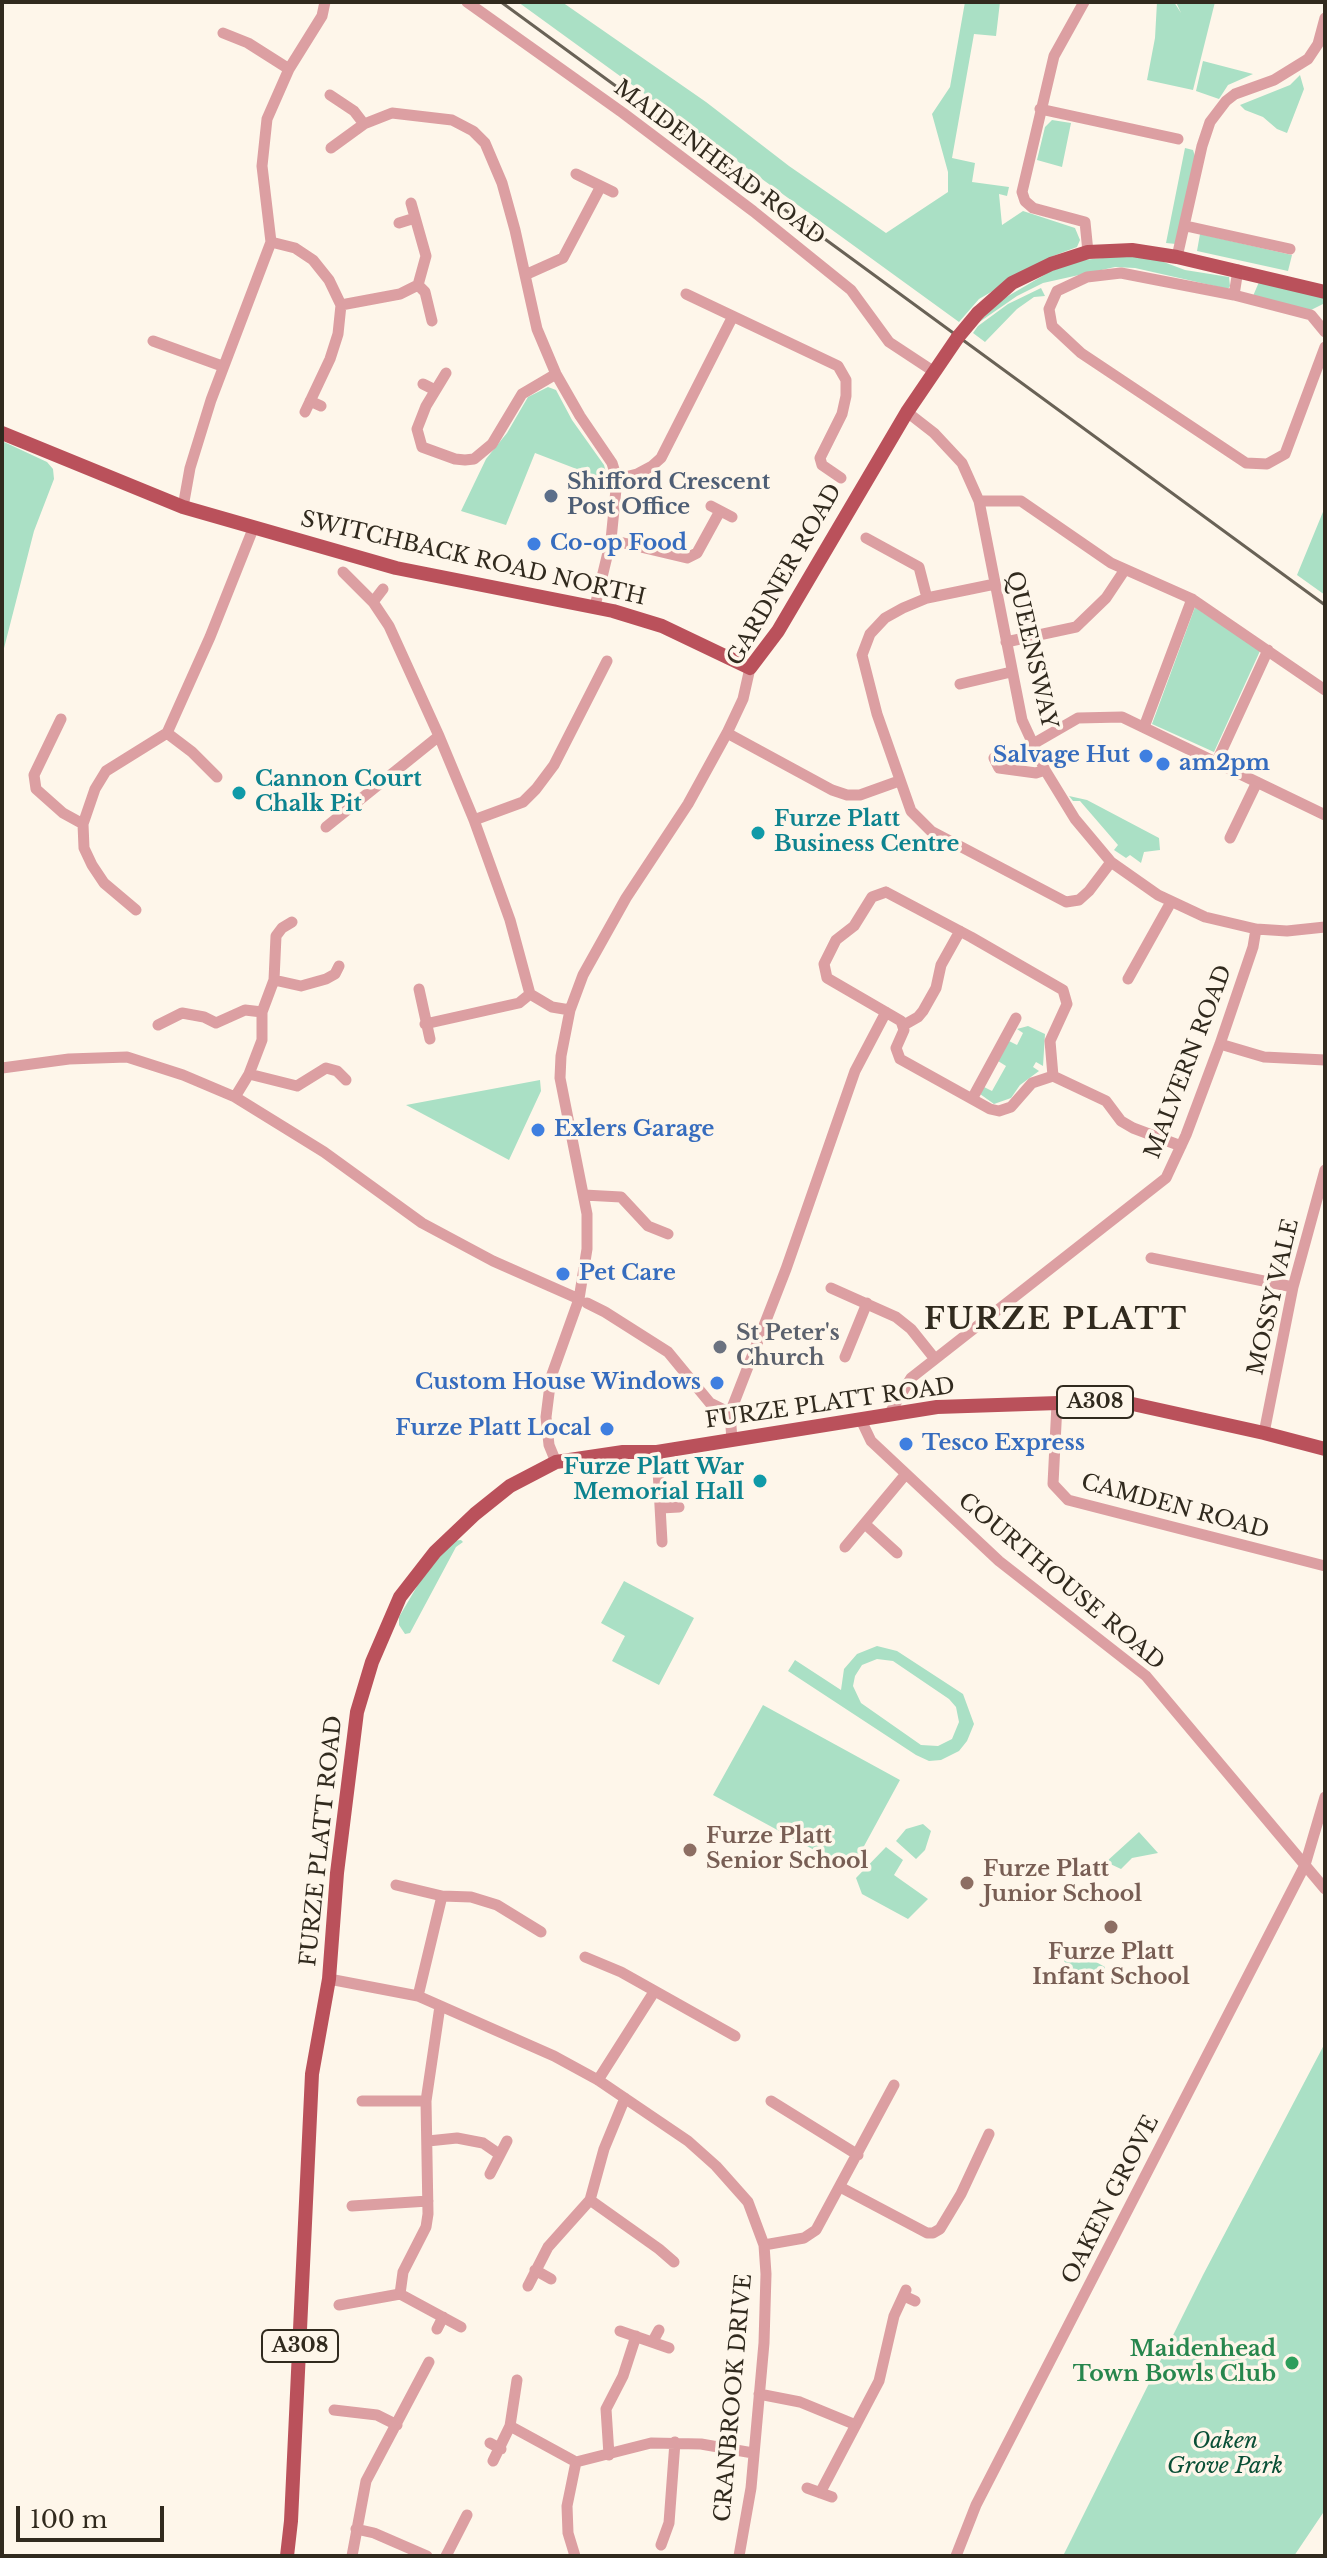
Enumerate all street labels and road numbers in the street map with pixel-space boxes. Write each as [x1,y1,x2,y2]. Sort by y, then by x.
street label: MAIDENHEAD ROAD [608,75,830,251]
street label: GARDNER ROAD [722,480,848,670]
street label: SWITCHBACK ROAD NORTH [298,506,648,612]
street label: QUEENSWAY [1000,569,1062,731]
street label: MALVERN ROAD [1140,962,1238,1162]
street label: MOSSY VALE [1243,1216,1305,1378]
street label: FURZE PLATT ROAD [703,1373,957,1435]
road number: A308 [1057,1386,1133,1418]
street label: CAMDEN ROAD [1078,1469,1272,1545]
street label: COURTHOUSE ROAD [953,1488,1169,1676]
street label: FURZE PLATT ROAD [296,1714,348,1968]
street label: OAKEN GROVE [1057,2111,1165,2289]
street label: CRANBROOK DRIVE [710,2273,758,2523]
road number: A308 [262,2330,338,2362]

